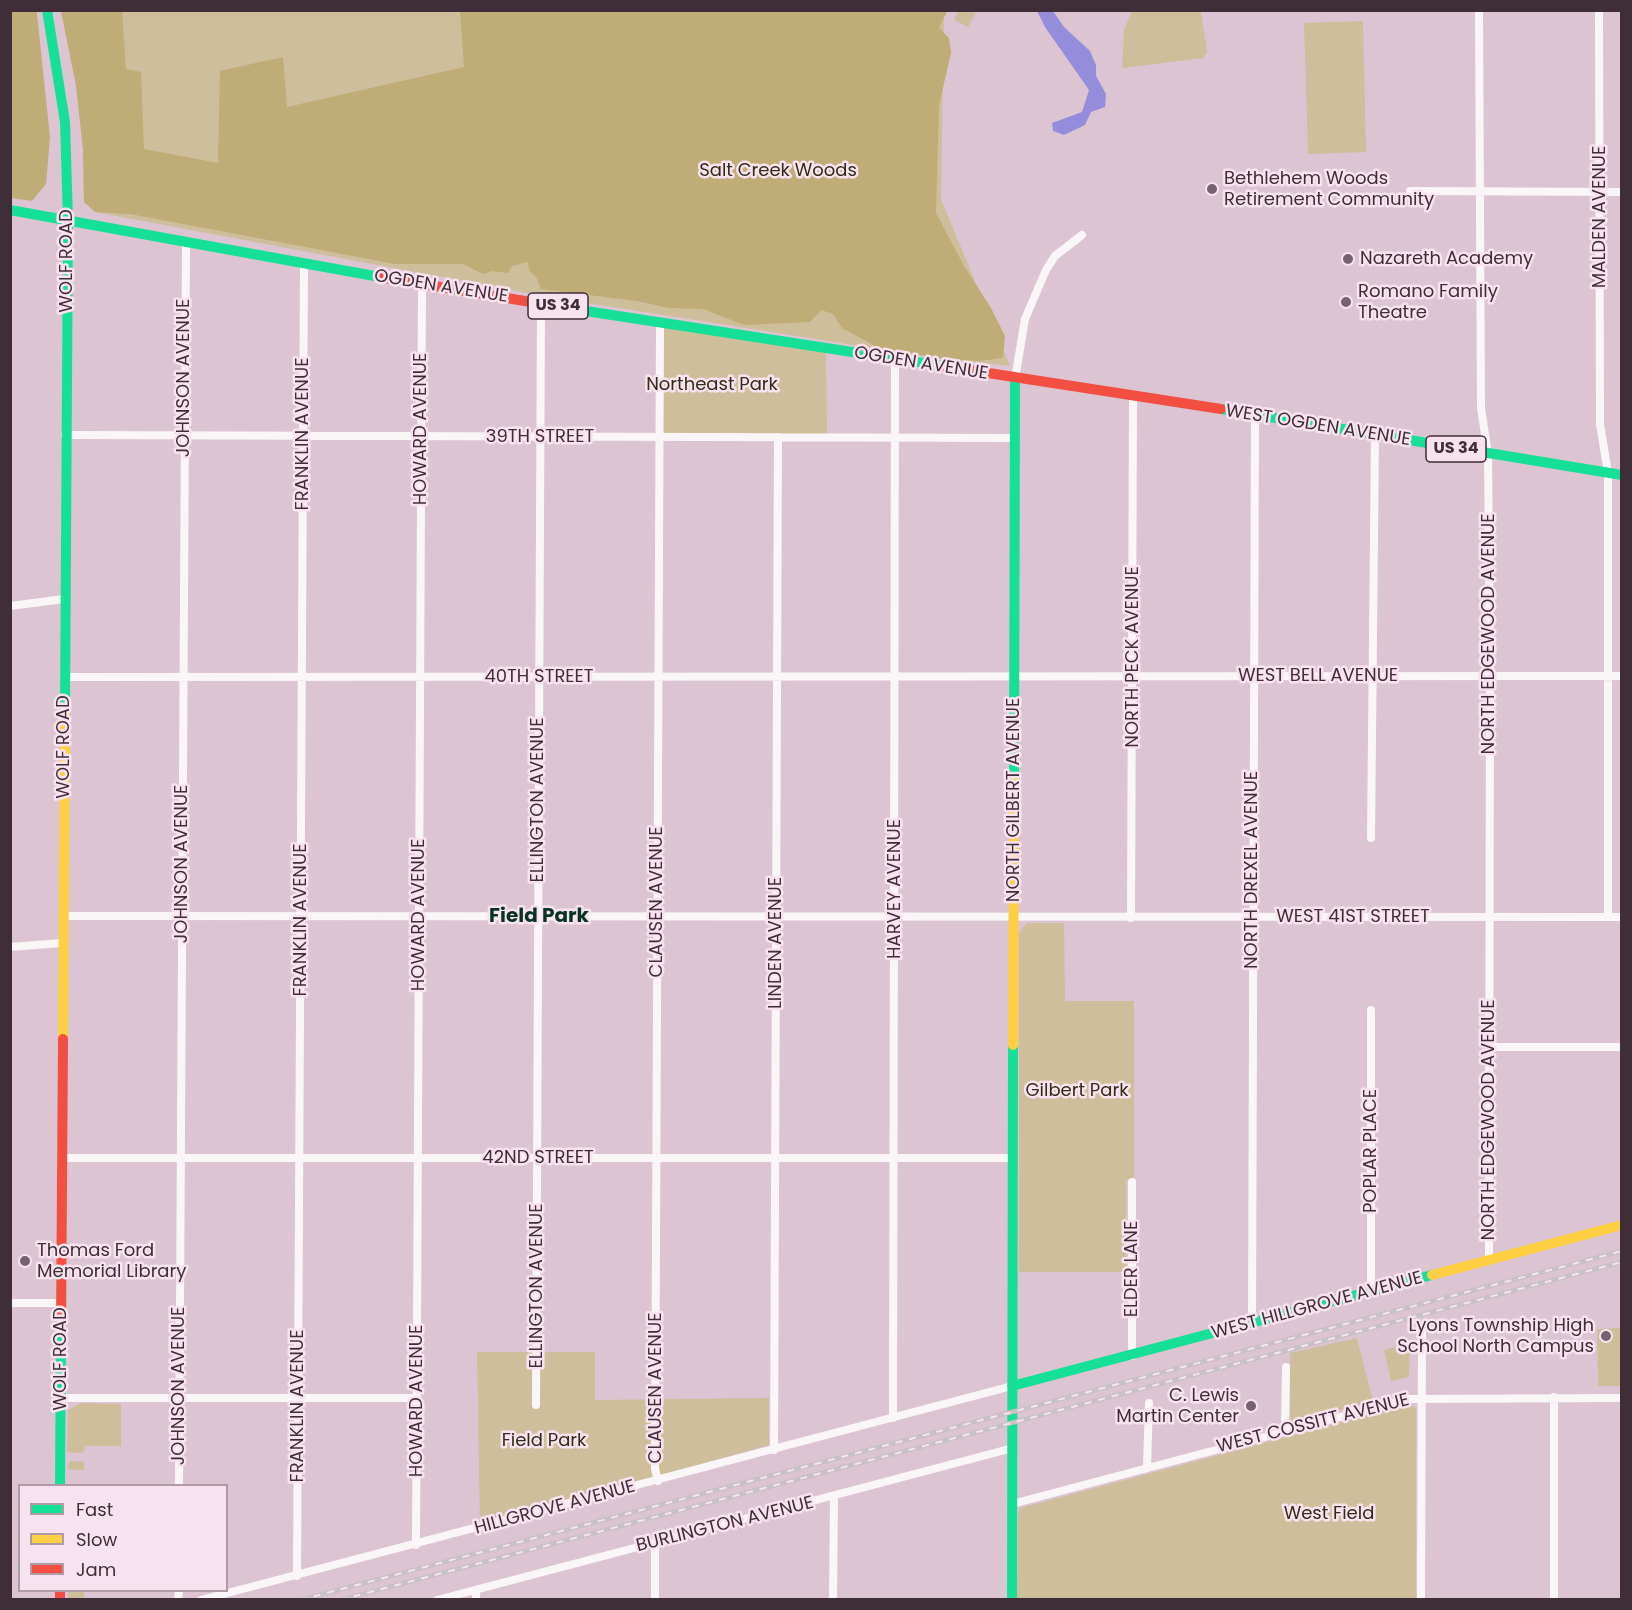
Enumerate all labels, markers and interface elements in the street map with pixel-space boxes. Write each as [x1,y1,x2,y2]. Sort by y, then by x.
street label: MALDEN AVENUE [1589,146,1611,288]
park label: Salt Creek Woods [699,160,857,182]
place label: Bethlehem Woods Retirement Community [1224,168,1434,210]
marker: Bethlehem Woods Retirement Community [1205,182,1219,196]
street label: WOLF ROAD [56,209,78,313]
place label: Nazareth Academy [1360,248,1533,270]
marker: Nazareth Academy [1341,252,1355,266]
street label: OGDEN AVENUE [373,266,509,308]
place label: Romano Family Theatre [1358,281,1498,324]
road number: US 34 [528,293,588,319]
marker: Romano Family Theatre [1339,295,1353,309]
street label: JOHNSON AVENUE [173,299,195,457]
street label: OGDEN AVENUE [853,343,989,385]
street label: HOWARD AVENUE [410,353,432,505]
street label: FRANKLIN AVENUE [292,358,314,510]
park label: Northeast Park [646,374,778,396]
street label: WEST OGDEN AVENUE [1224,401,1412,451]
street label: 39TH STREET [486,426,594,448]
road number: US 34 [1426,436,1486,462]
street label: NORTH EDGEWOOD AVENUE [1478,514,1500,754]
street label: NORTH PECK AVENUE [1122,566,1144,748]
street label: WEST BELL AVENUE [1238,665,1398,687]
street label: 40TH STREET [484,666,594,688]
street label: WOLF ROAD [53,695,75,799]
street label: NORTH GILBERT AVENUE [1003,698,1025,902]
street label: ELLINGTON AVENUE [527,718,549,882]
street label: NORTH DREXEL AVENUE [1241,771,1263,969]
street label: JOHNSON AVENUE [171,785,193,943]
street label: HARVEY AVENUE [884,819,906,959]
street label: CLAUSEN AVENUE [646,827,668,977]
street label: HOWARD AVENUE [408,839,430,991]
street label: FRANKLIN AVENUE [290,844,312,996]
street label: LINDEN AVENUE [765,877,787,1009]
district label: Field Park [489,905,589,929]
street label: WEST 41ST STREET [1276,906,1430,928]
street label: NORTH EDGEWOOD AVENUE [1478,1000,1500,1240]
park label: Gilbert Park [1026,1080,1128,1102]
street label: POPLAR PLACE [1360,1089,1382,1213]
street label: 42ND STREET [482,1147,594,1169]
street label: ELLINGTON AVENUE [526,1204,548,1368]
street label: ELDER LANE [1121,1221,1143,1317]
place label: Thomas Ford Memorial Library [37,1240,186,1282]
marker: Thomas Ford Memorial Library [18,1254,32,1268]
street label: WEST HILLGROVE AVENUE [1209,1267,1425,1345]
street label: WOLF ROAD [50,1307,72,1411]
street label: JOHNSON AVENUE [168,1307,190,1465]
street label: CLAUSEN AVENUE [645,1313,667,1463]
place label: Lyons Township High School North Campus [1397,1315,1594,1358]
street label: HOWARD AVENUE [406,1325,428,1477]
marker: Lyons Township High School North Campus [1599,1329,1613,1343]
street label: FRANKLIN AVENUE [287,1330,309,1482]
place label: C. Lewis Martin Center [1116,1385,1239,1428]
street label: WEST COSSITT AVENUE [1215,1390,1411,1458]
marker: C. Lewis Martin Center [1244,1399,1258,1413]
park label: Field Park [502,1430,586,1452]
street label: HILLGROVE AVENUE [472,1476,638,1540]
legend [18,1484,228,1592]
street label: BURLINGTON AVENUE [634,1493,816,1557]
text: Fast [76,1497,113,1522]
park label: West Field [1284,1503,1374,1525]
text: Slow [76,1527,117,1552]
text: Jam [76,1557,116,1582]

